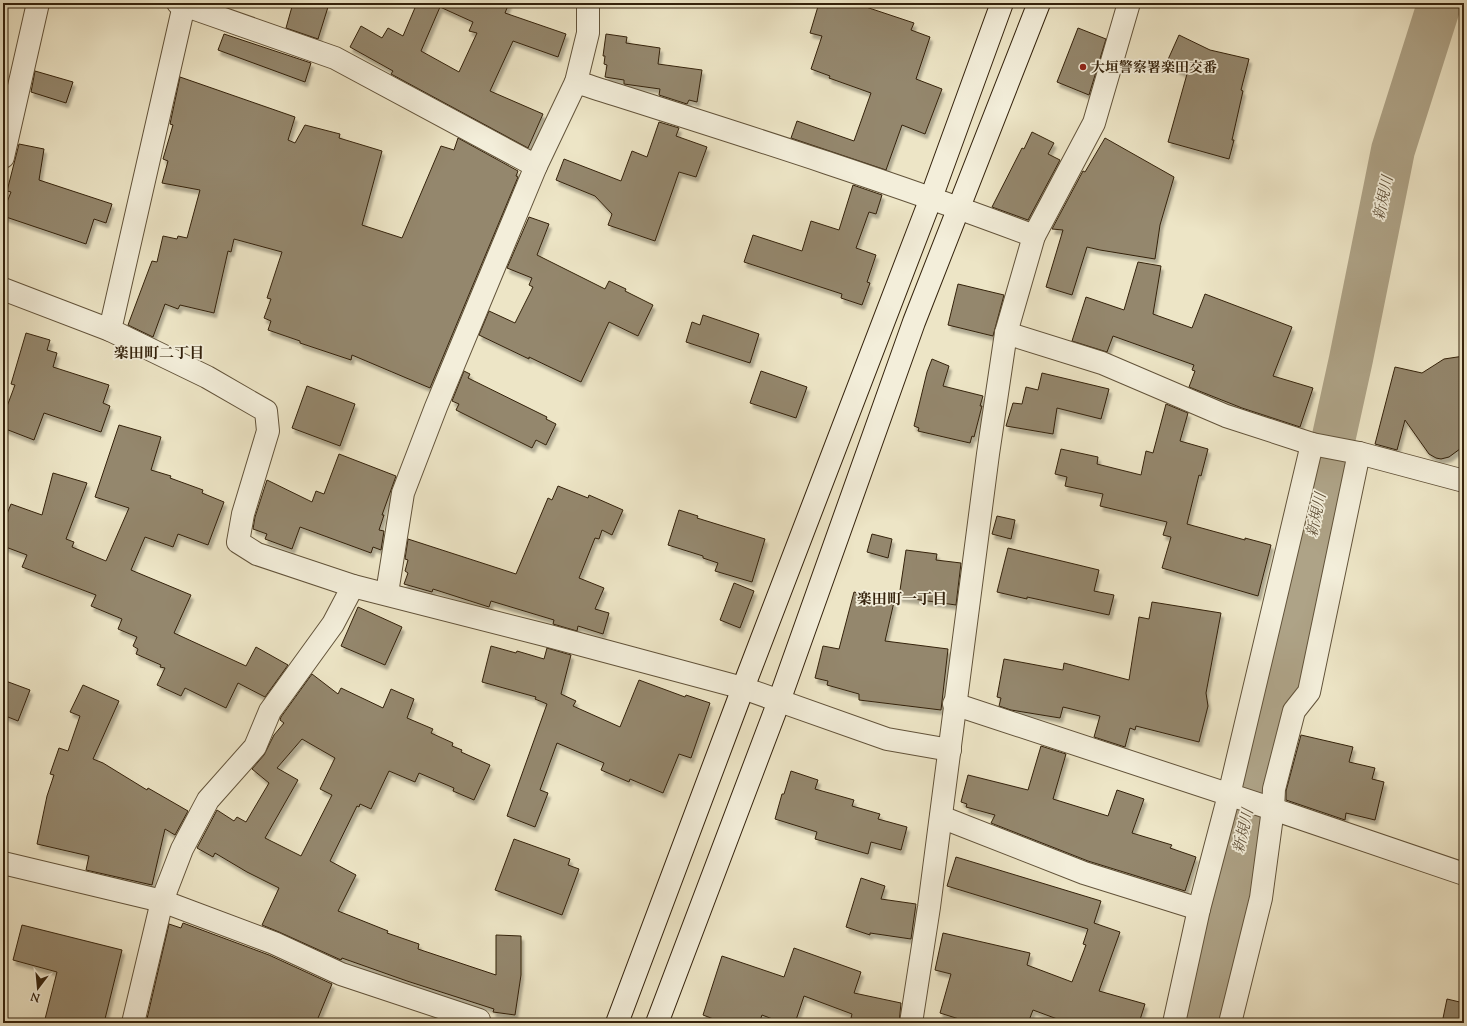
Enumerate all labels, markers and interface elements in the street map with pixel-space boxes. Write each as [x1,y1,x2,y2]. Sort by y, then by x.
place label: 大垣警察署楽田交番 [1091,59,1217,79]
marker: 大垣警察署楽田交番 [1078,62,1088,72]
water label: 新規川 [1370,172,1400,223]
district label: 楽田町二丁目 [114,344,204,365]
water label: 新規川 [1303,489,1333,540]
district label: 楽田町一丁目 [857,590,947,611]
water label: 新規川 [1229,805,1260,856]
north arrow [18,968,58,1008]
text: N [29,988,43,1006]

